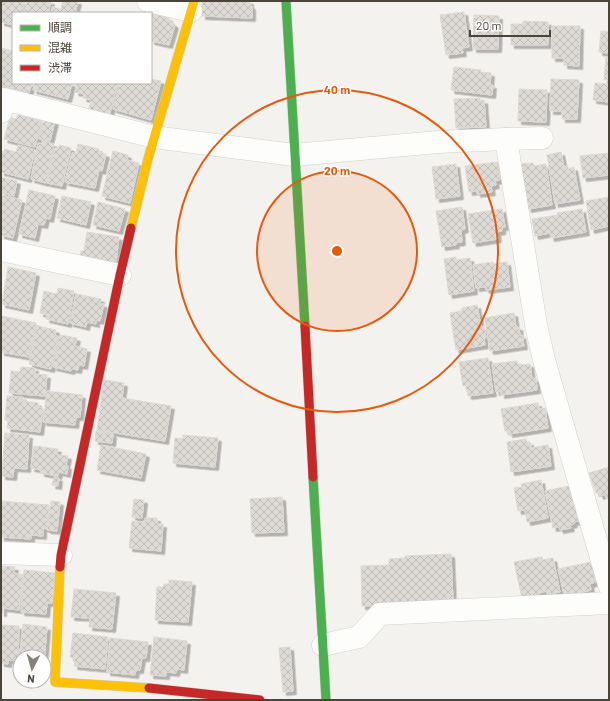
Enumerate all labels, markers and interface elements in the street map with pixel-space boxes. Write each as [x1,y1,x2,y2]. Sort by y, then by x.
legend [12,12,152,84]
scale bar [470,12,550,38]
text: 20 m [476,18,502,32]
text: 順調 [48,20,72,34]
text: 混雑 [48,40,72,54]
text: 渋滞 [48,60,72,74]
text: 40 m [324,82,350,96]
text: 20 m [324,163,350,177]
centre of rings [330,244,344,258]
north arrow [12,649,52,689]
text: N [27,673,35,686]

